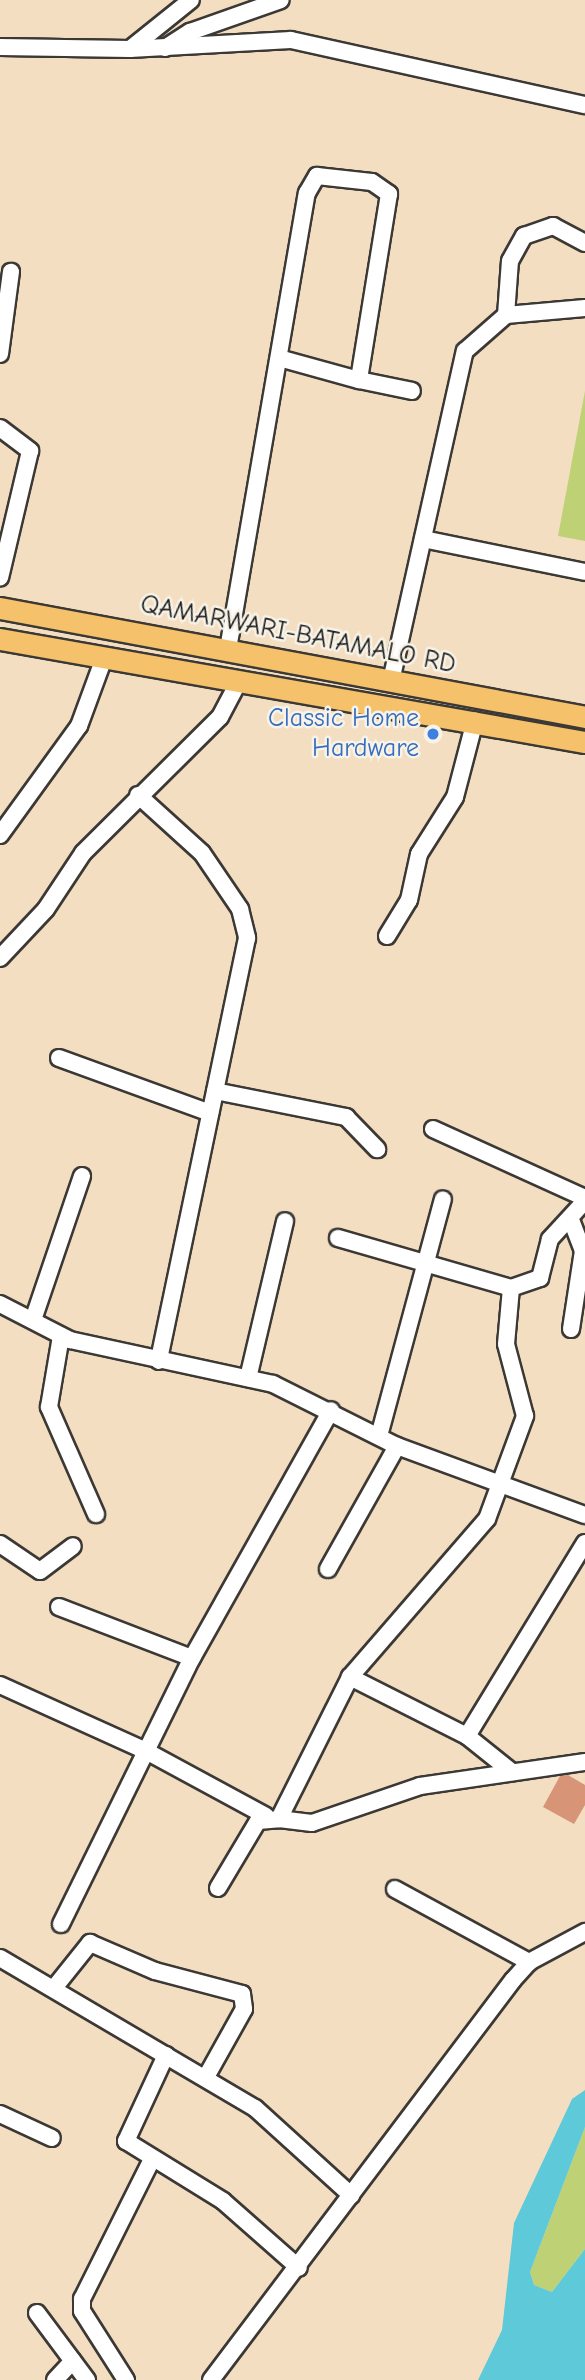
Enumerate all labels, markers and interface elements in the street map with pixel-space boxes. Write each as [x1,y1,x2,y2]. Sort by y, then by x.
street label: QAMARWARI-BATAMALO RD [138,589,458,681]
place label: Classic Home Hardware [268,703,419,764]
marker: Classic Home Hardware [425,726,441,742]

